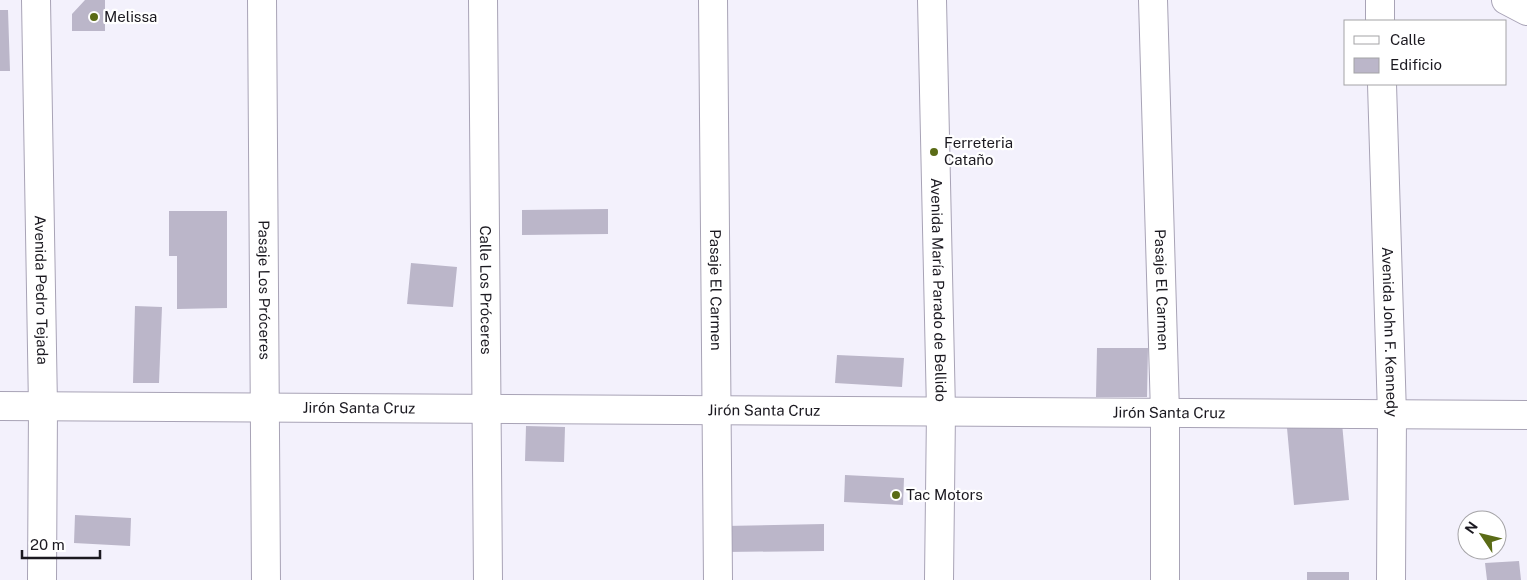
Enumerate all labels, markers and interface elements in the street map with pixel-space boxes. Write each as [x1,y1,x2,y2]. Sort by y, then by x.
place label: Melissa [104,8,157,25]
marker: Melissa [88,11,100,23]
legend [1344,20,1507,85]
text: Calle [1390,31,1426,48]
text: Edificio [1390,56,1442,73]
place label: Ferreteria Cataño [944,134,1013,168]
marker: Ferreteria Cataño [928,146,940,158]
street label: Avenida María Parado de Bellido [928,178,950,402]
street label: Avenida Pedro Tejada [32,215,51,365]
street label: Pasaje Los Próceres [256,220,273,360]
street label: Calle Los Próceres [477,225,495,355]
street label: Pasaje El Carmen [707,229,725,351]
street label: Pasaje El Carmen [1152,229,1172,351]
street label: Avenida John F. Kennedy [1379,246,1401,417]
street label: Jirón Santa Cruz [303,399,415,416]
street label: Jirón Santa Cruz [708,401,820,419]
street label: Jirón Santa Cruz [1113,404,1225,421]
place label: Tac Motors [906,486,983,503]
marker: Tac Motors [890,489,902,501]
north arrow [1457,510,1507,560]
text: N [1462,518,1481,537]
scale bar [22,528,100,560]
text: 20 m [30,536,65,553]

